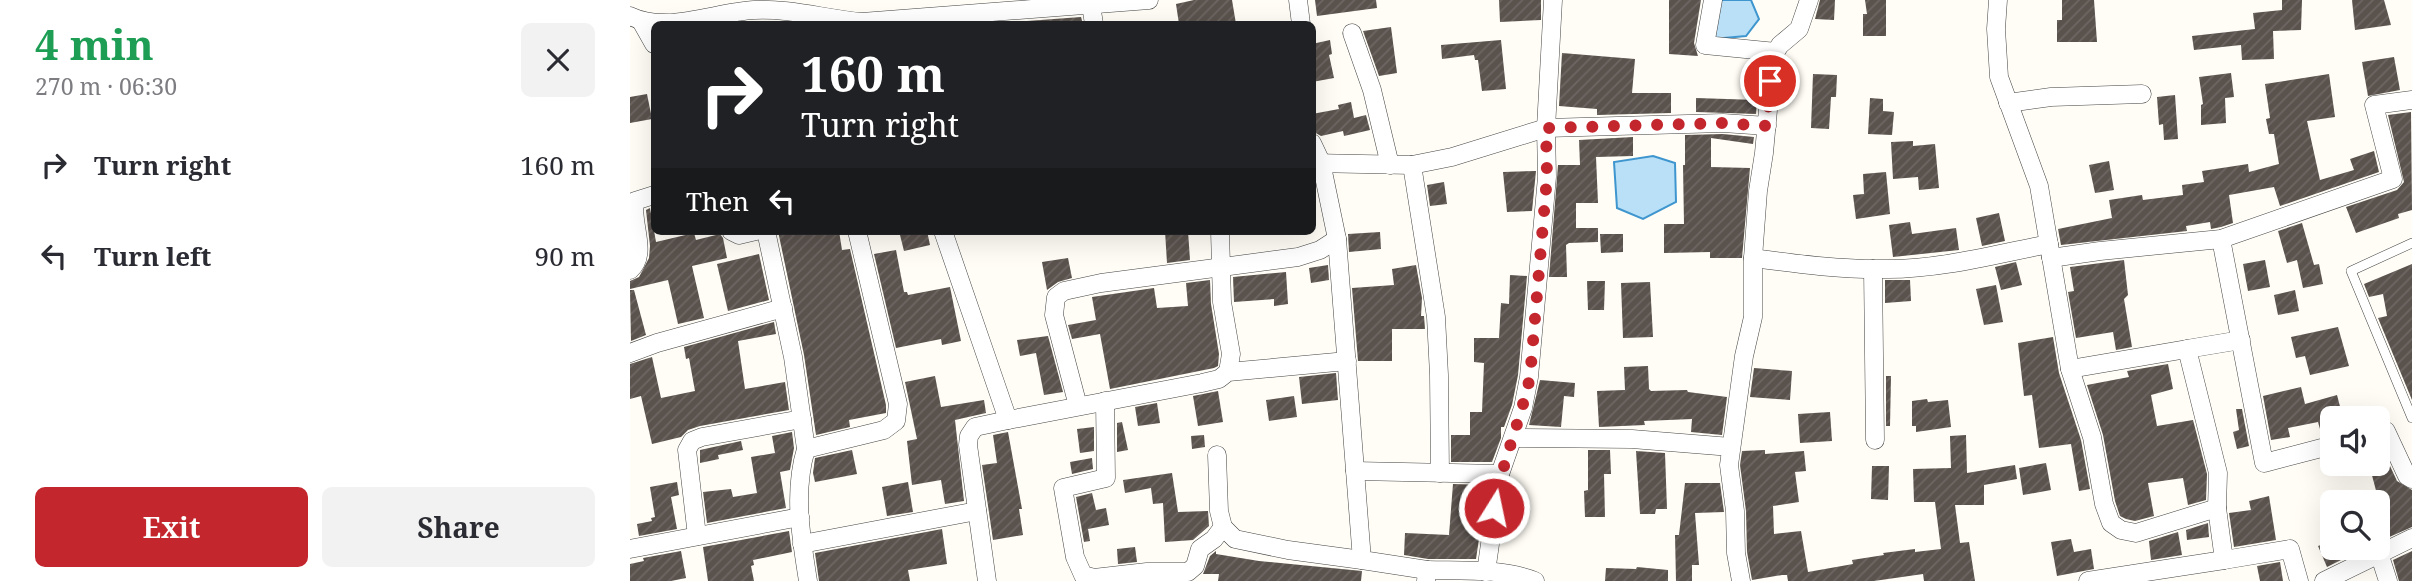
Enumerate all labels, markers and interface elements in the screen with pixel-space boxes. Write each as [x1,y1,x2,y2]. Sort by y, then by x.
text: 4 min [35,15,154,72]
button: close [521,23,595,97]
text: 160 m [801,40,945,106]
icon: right [686,49,777,140]
pin [1740,51,1800,111]
icon: arrive [1751,62,1789,100]
text: 270 m · 06:30 [35,70,177,102]
text: Turn right [801,103,959,146]
icon: right [35,146,73,184]
text: Turn right [94,147,231,183]
text: 160 m [520,147,595,183]
icon: left [763,182,801,220]
text: Then [686,183,749,219]
icon: left [35,237,73,275]
text: Turn left [94,238,211,274]
text: 90 m [535,238,595,274]
map controls [2320,406,2390,560]
button: sound [2320,406,2390,476]
position arrow [1457,471,1531,545]
button: Exit [35,487,308,567]
button: Share [322,487,595,567]
button: search [2320,490,2390,560]

